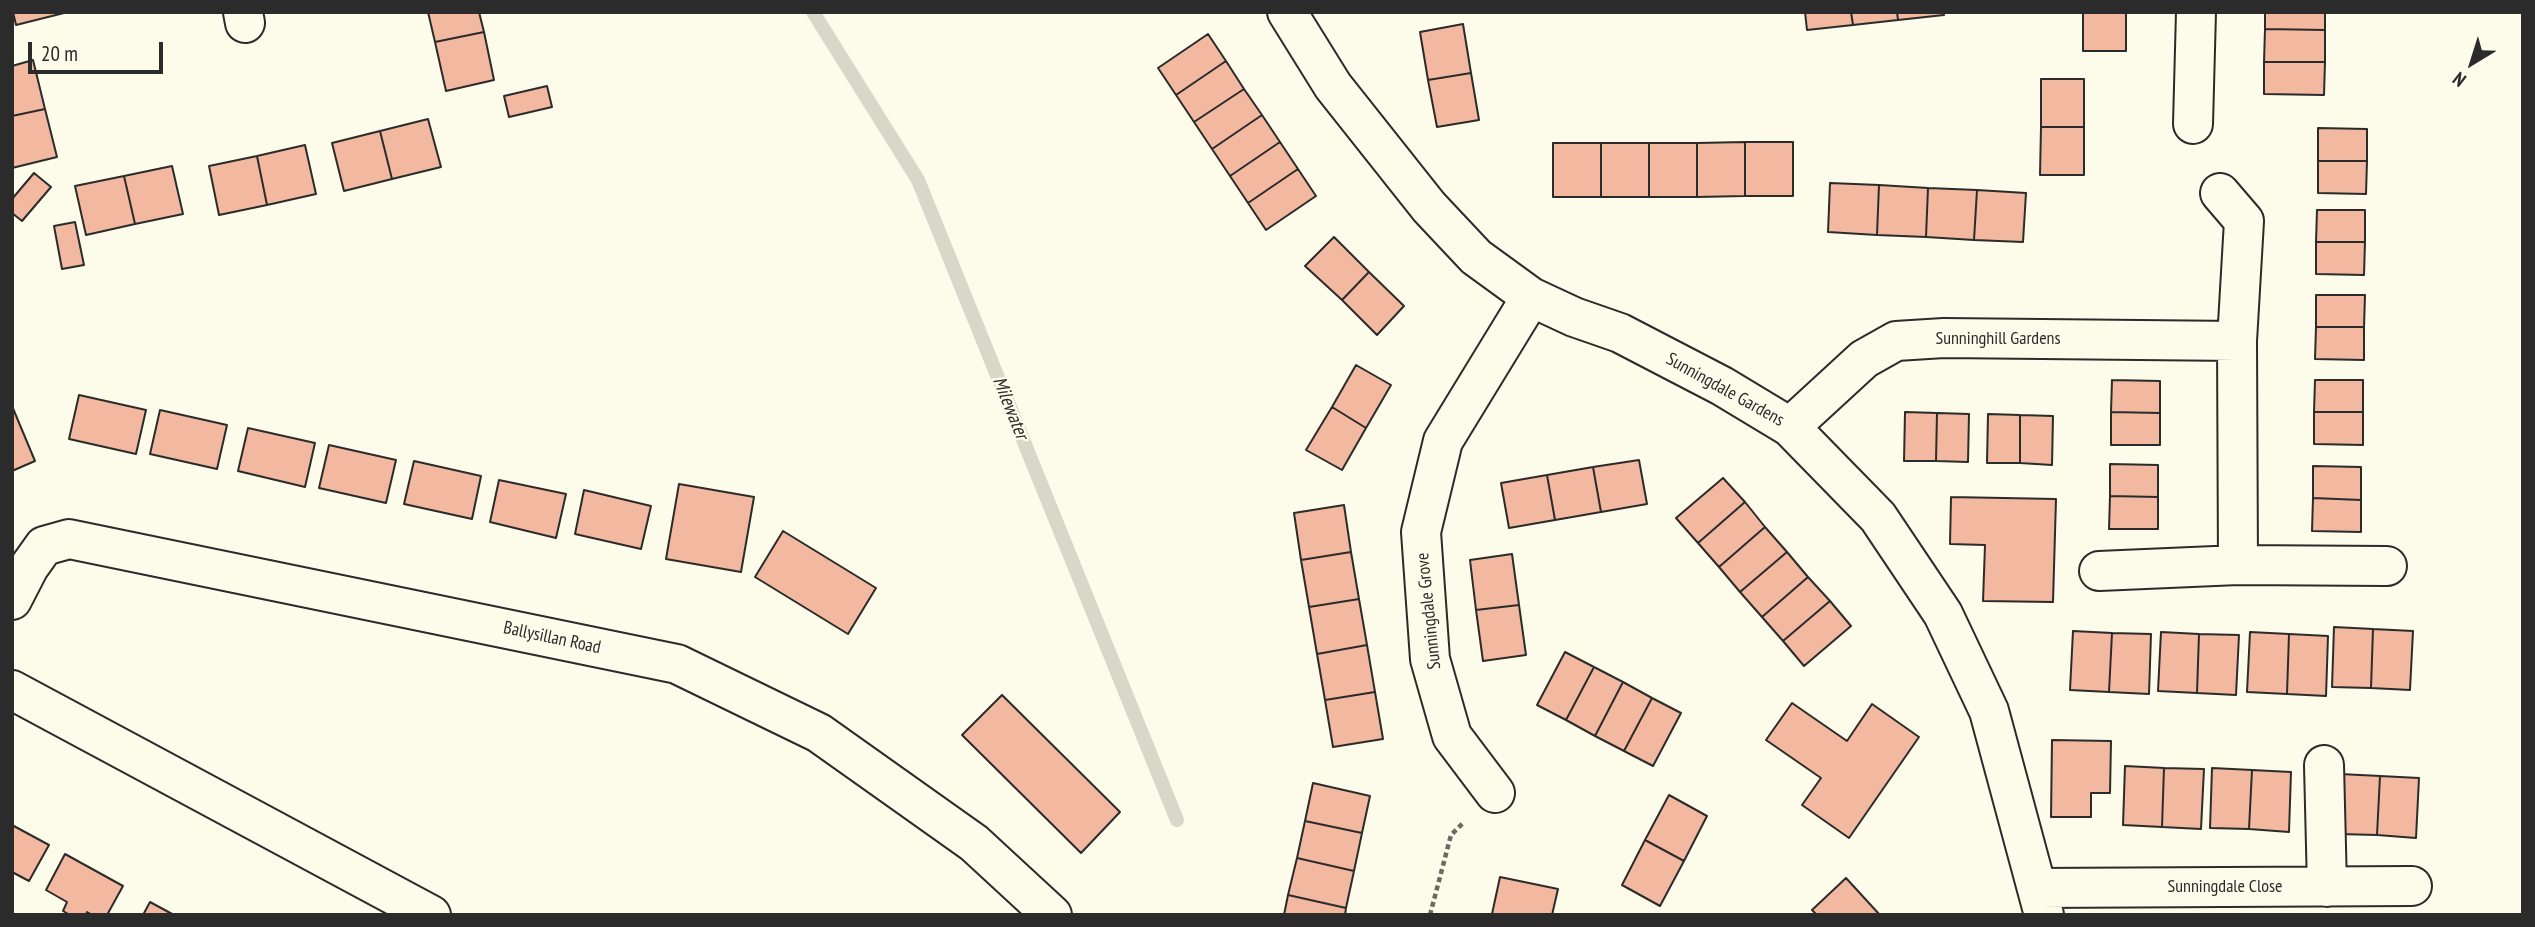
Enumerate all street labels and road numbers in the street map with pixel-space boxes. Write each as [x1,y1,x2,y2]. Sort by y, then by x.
street label: Sunninghill Gardens [1935,328,2061,350]
street label: Sunningdale Gardens [1662,349,1788,431]
street label: Sunningdale Grove [1412,552,1446,670]
street label: Ballysillan Road [501,617,603,659]
street label: Sunningdale Close [2167,876,2283,898]

